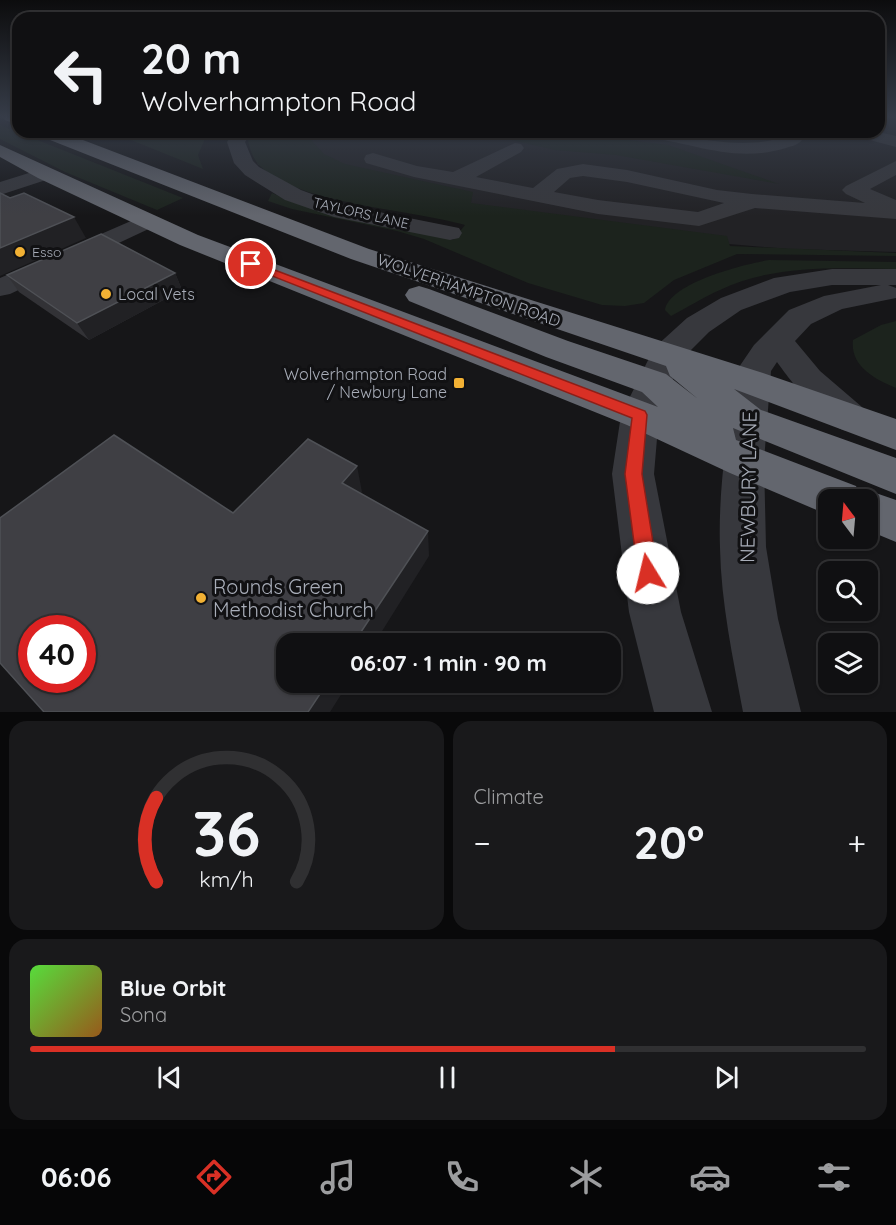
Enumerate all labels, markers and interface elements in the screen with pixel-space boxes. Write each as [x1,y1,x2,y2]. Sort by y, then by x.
text: 20 m [141,32,241,85]
icon: left [42,36,120,114]
text: Wolverhampton Road [141,84,416,118]
street label: TAYLORS LANE [311,193,411,233]
pin [225,238,276,289]
place label: Esso [32,243,62,261]
marker: Esso [13,245,27,259]
icon: arrive [234,247,267,280]
street label: WOLVERHAMPTON ROAD [375,249,563,331]
place label: Local Vets [118,284,195,304]
marker: Local Vets [99,287,113,301]
place label: Wolverhampton Road / Newbury Lane [284,364,447,402]
marker: Wolverhampton Road / Newbury Lane [452,376,466,390]
street label: NEWBURY LANE [734,411,762,563]
north arrow [818,489,878,549]
map controls [818,489,878,693]
position arrow [616,541,680,605]
button: search [818,561,878,621]
place label: Rounds Green Methodist Church [213,574,374,622]
marker: Rounds Green Methodist Church [194,591,208,605]
speed limit sign: 40 [18,615,96,693]
button: layers [818,633,878,693]
text: 06:07 · 1 min · 90 m [350,649,547,677]
text: Climate [474,784,544,809]
text: 36 [192,794,260,872]
text: 20° [634,814,704,870]
text: − [474,822,491,863]
text: + [847,822,866,863]
text: km/h [199,867,253,893]
text: Blue Orbit [120,974,226,1002]
text: Sona [120,1002,167,1027]
icon: previous [153,1061,186,1094]
icon: pause [431,1061,464,1094]
icon: next [710,1061,743,1094]
icon: directions [193,1156,235,1198]
icon: music [317,1156,359,1198]
icon: phone [441,1156,483,1198]
icon: climate [565,1156,607,1198]
icon: car [689,1156,731,1198]
icon: filters [813,1156,855,1198]
text: 06:06 [41,1160,111,1194]

